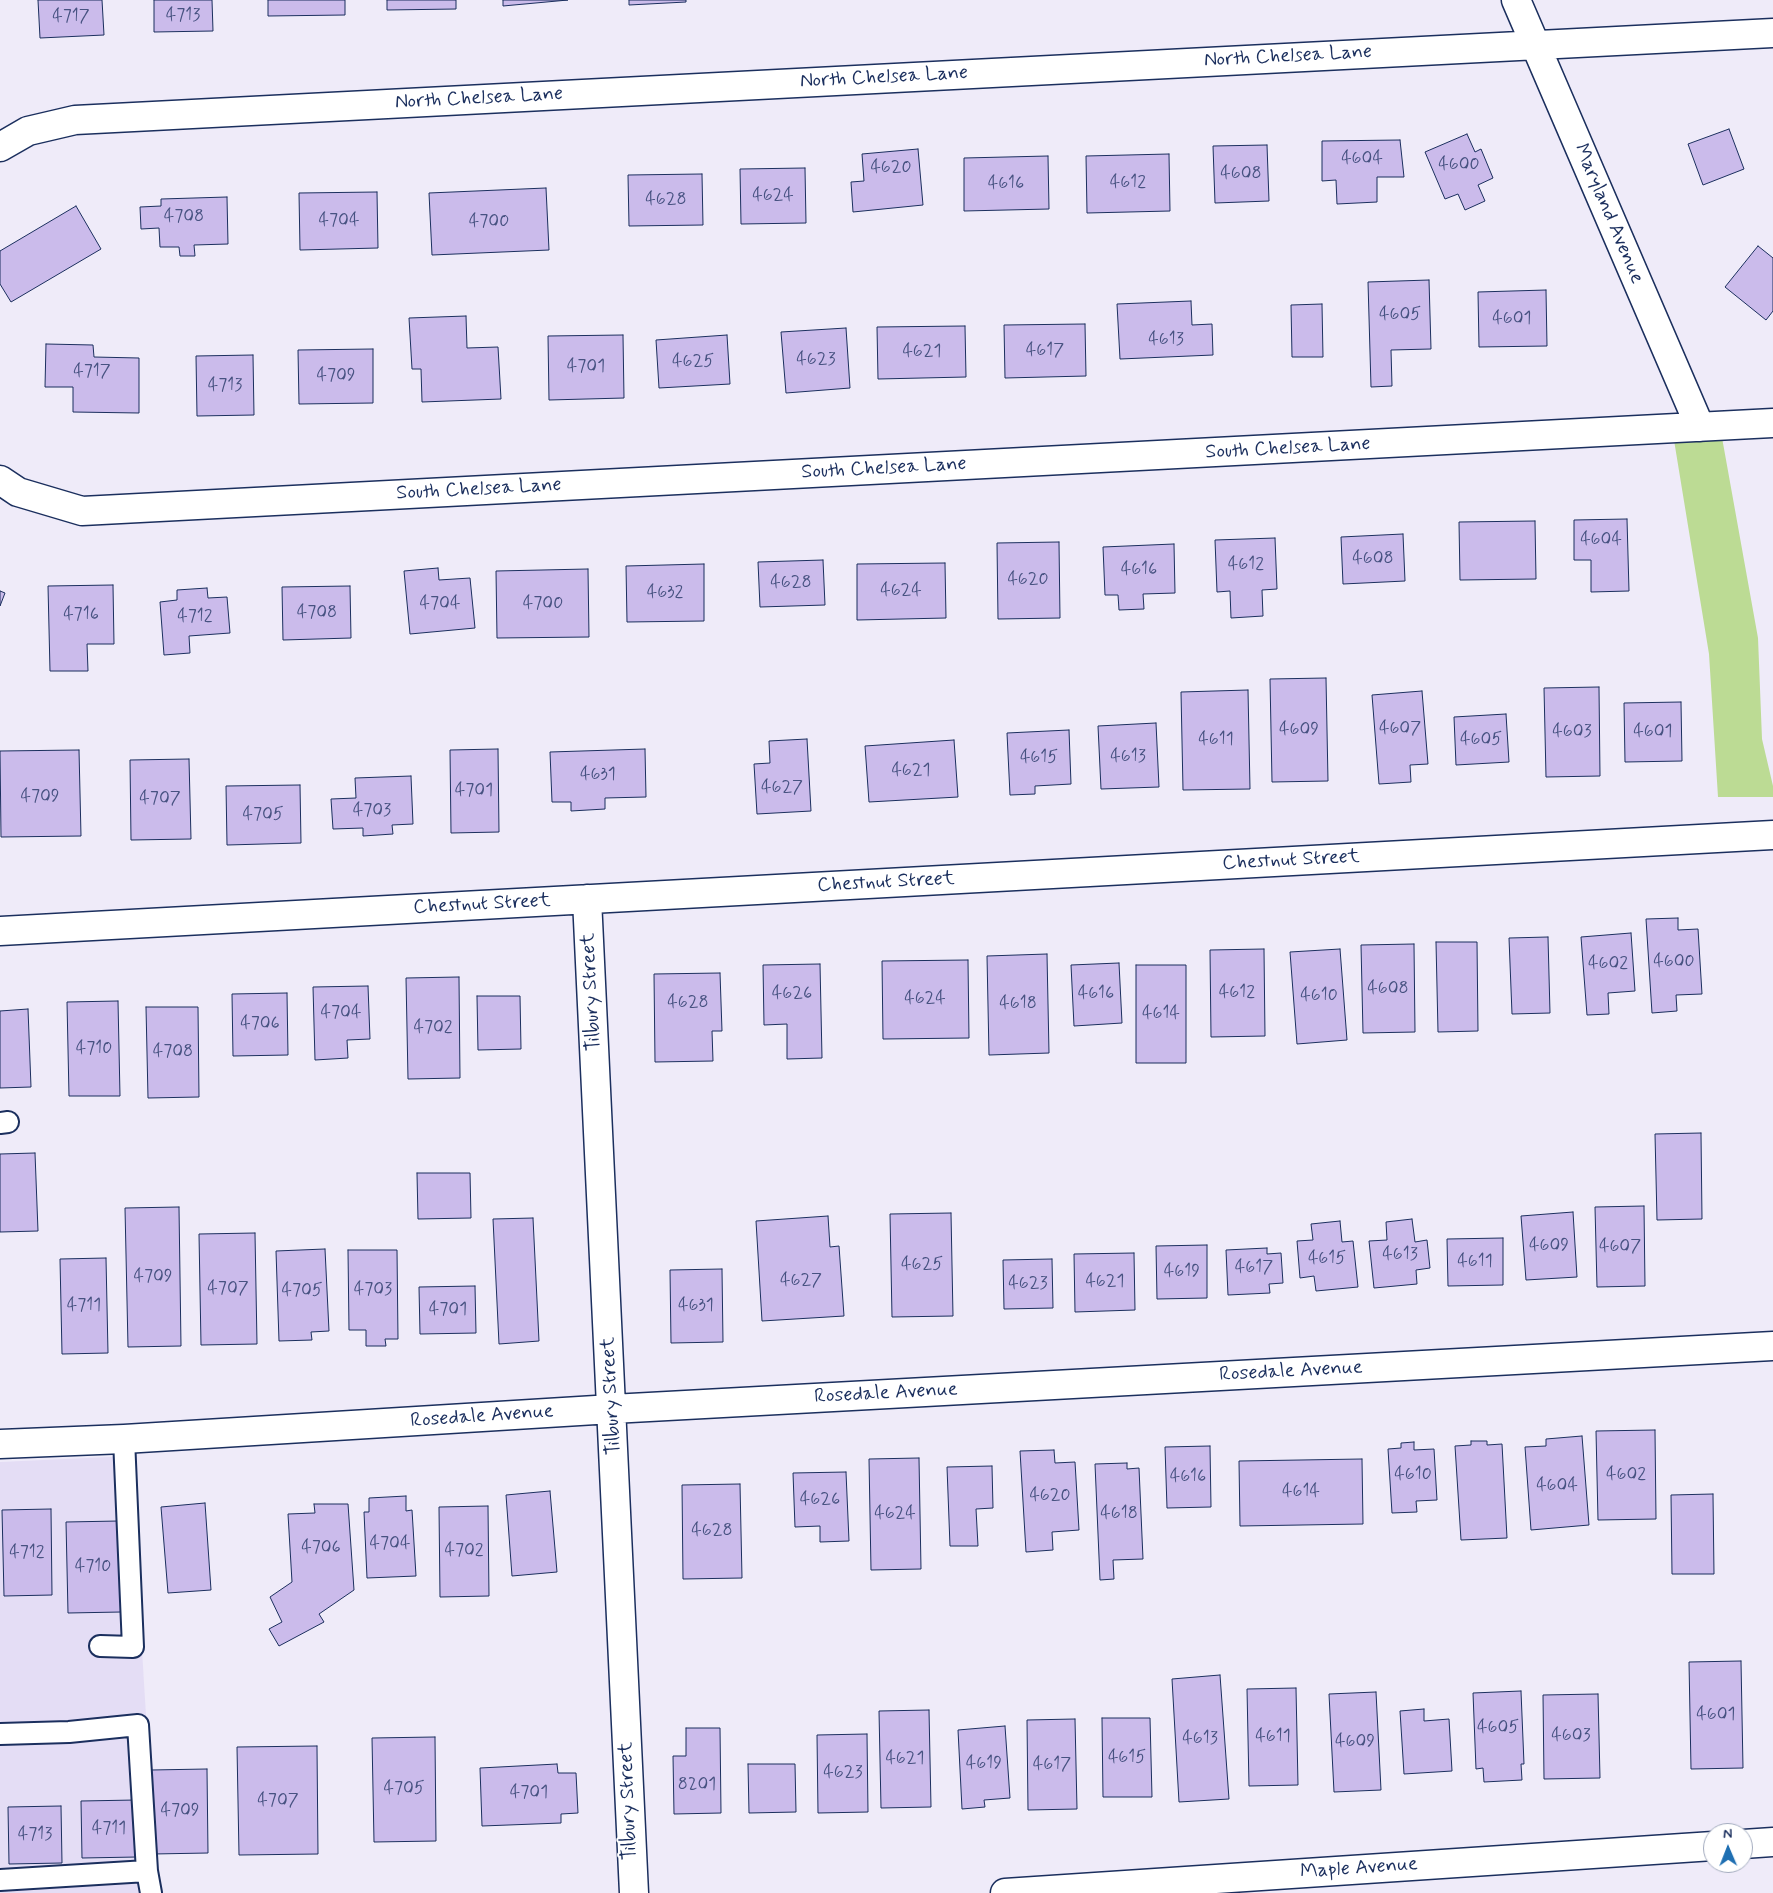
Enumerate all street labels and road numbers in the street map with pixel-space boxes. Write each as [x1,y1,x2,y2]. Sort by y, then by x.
street label: North Chelsea Lane [1203,41,1373,73]
street label: North Chelsea Lane [799,62,969,94]
street label: North Chelsea Lane [394,83,564,115]
street label: Maryland Avenue [1568,140,1648,288]
street label: South Chelsea Lane [1205,433,1371,465]
street label: South Chelsea Lane [801,453,967,485]
street label: South Chelsea Lane [396,474,562,506]
street label: Chestnut Street [1222,845,1360,877]
street label: Chestnut Street [817,867,955,899]
street label: Chestnut Street [413,889,551,921]
street label: Tilbury Street [577,932,607,1052]
street label: Tilbury Street [597,1336,627,1456]
street label: Rosedale Avenue [1219,1356,1363,1388]
street label: Rosedale Avenue [814,1378,958,1410]
street label: Rosedale Avenue [410,1400,554,1434]
street label: Tilbury Street [615,1741,643,1861]
street label: Maple Avenue [1299,1853,1419,1885]

